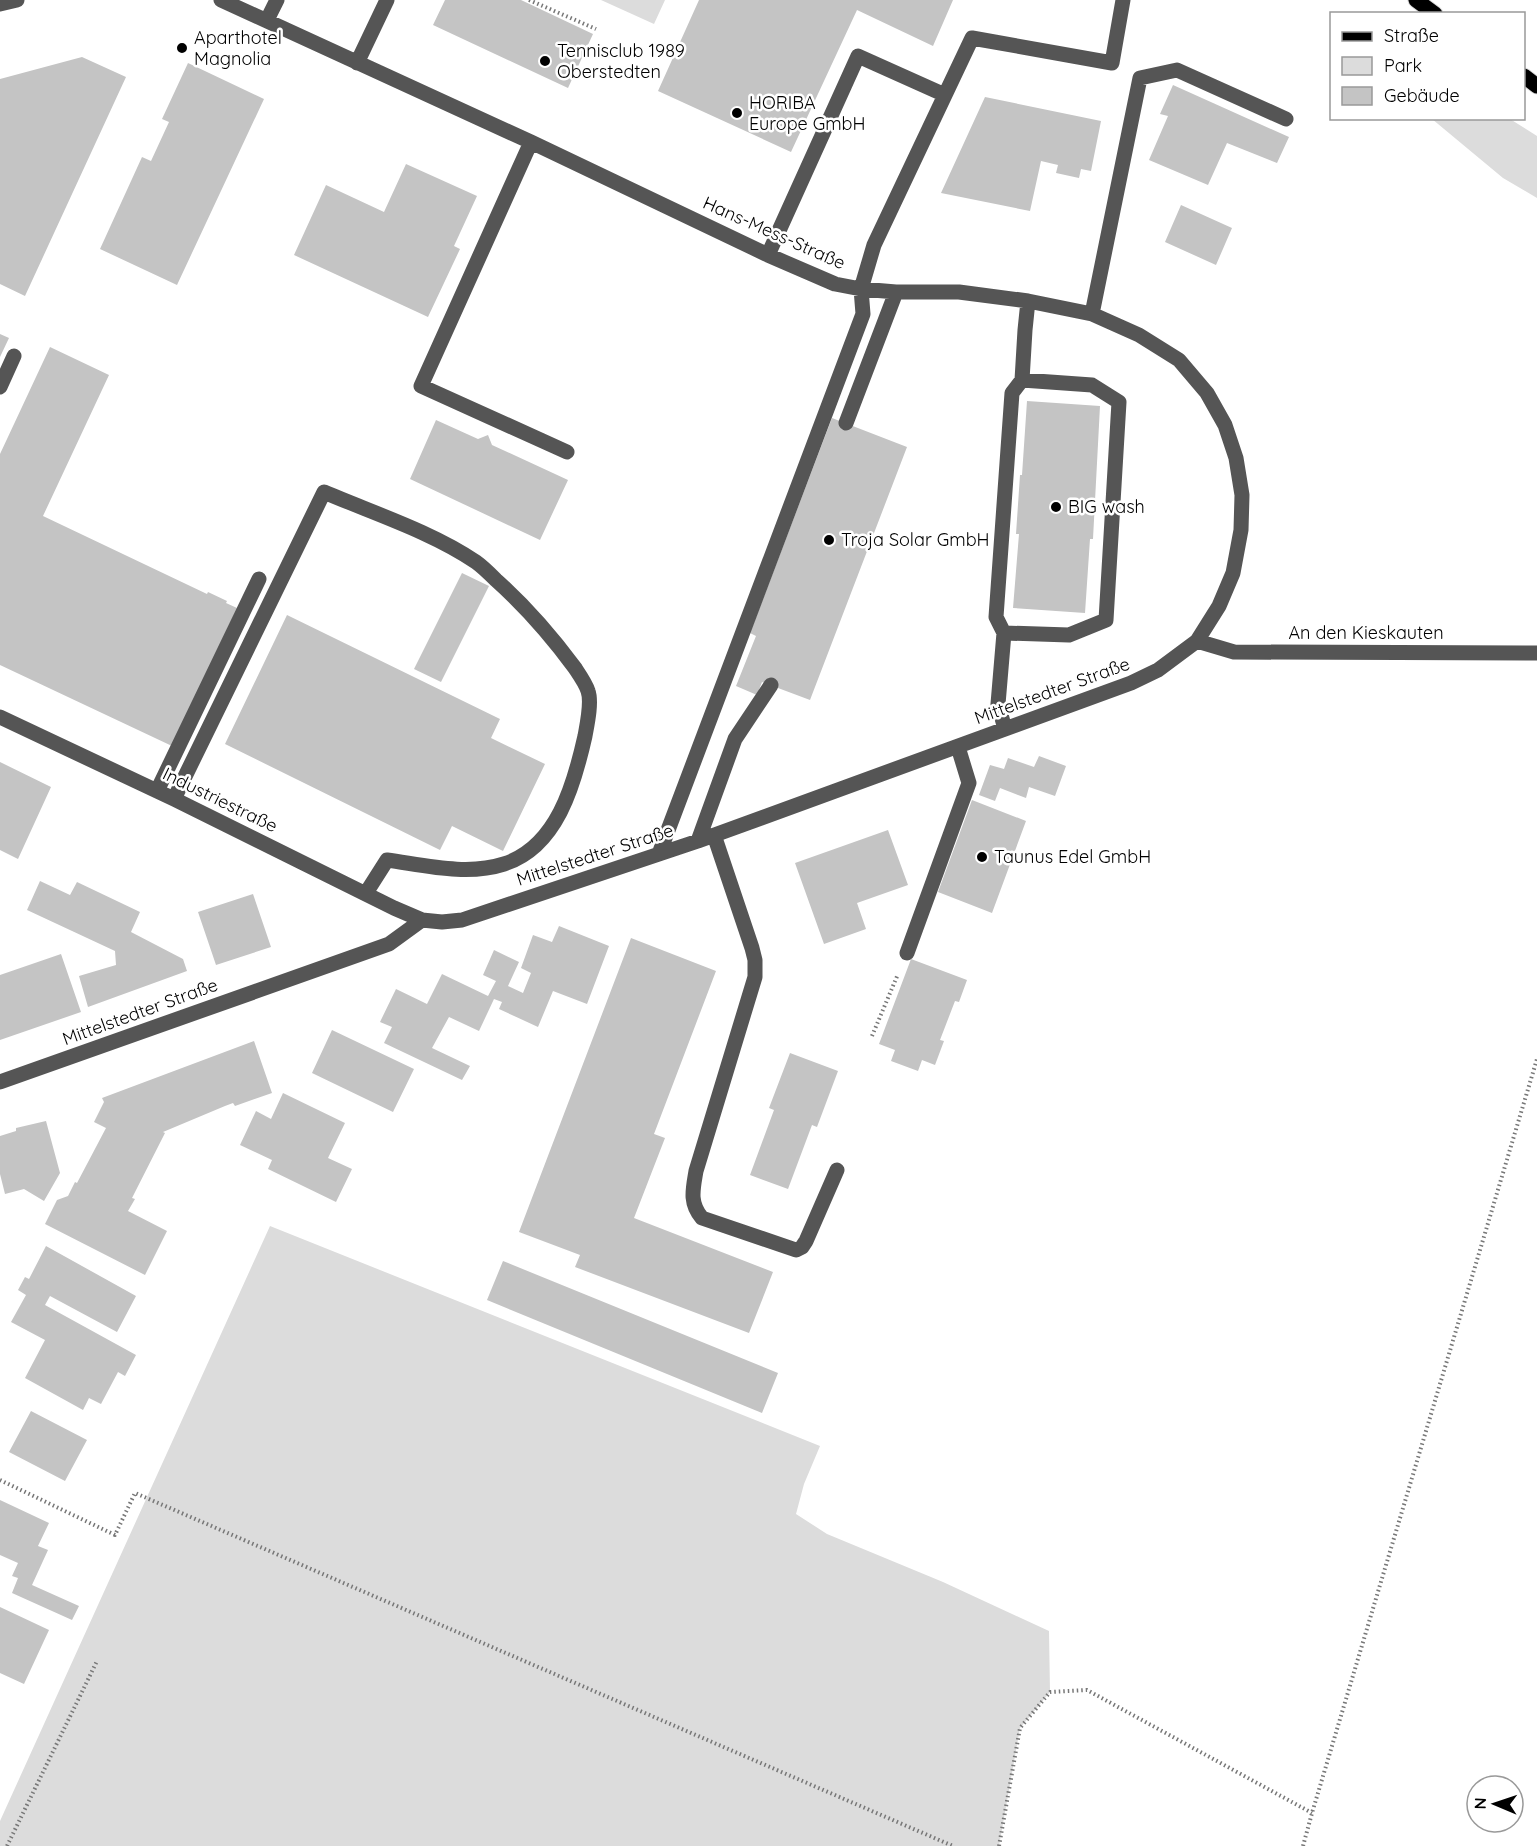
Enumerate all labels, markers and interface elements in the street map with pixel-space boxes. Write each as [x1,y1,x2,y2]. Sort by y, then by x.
legend [1330,12,1525,120]
text: Straße [1384,24,1439,47]
place label: Aparthotel Magnolia [194,26,282,70]
place label: Tennisclub 1989 Oberstedten [557,39,685,83]
marker: Aparthotel Magnolia [175,41,189,55]
marker: Tennisclub 1989 Oberstedten [538,54,552,68]
text: Park [1384,54,1422,77]
text: Gebäude [1384,84,1460,107]
place label: HORIBA Europe GmbH [749,91,865,135]
marker: HORIBA Europe GmbH [730,106,744,120]
street label: Hans-Mess-Straße [699,191,849,274]
place label: BIG wash [1068,495,1145,518]
marker: BIG wash [1049,500,1063,514]
place label: Troja Solar GmbH [841,528,990,551]
marker: Troja Solar GmbH [822,533,836,547]
street label: An den Kieskauten [1288,621,1444,644]
street label: Mittelstedter Straße [971,652,1133,729]
street label: Industriestraße [159,762,281,837]
street label: Mittelstedter Straße [513,818,676,891]
place label: Taunus Edel GmbH [994,845,1151,868]
marker: Taunus Edel GmbH [975,850,989,864]
street label: Mittelstedter Straße [59,973,221,1050]
north arrow [1465,1774,1525,1834]
text: N [1470,1797,1490,1810]

